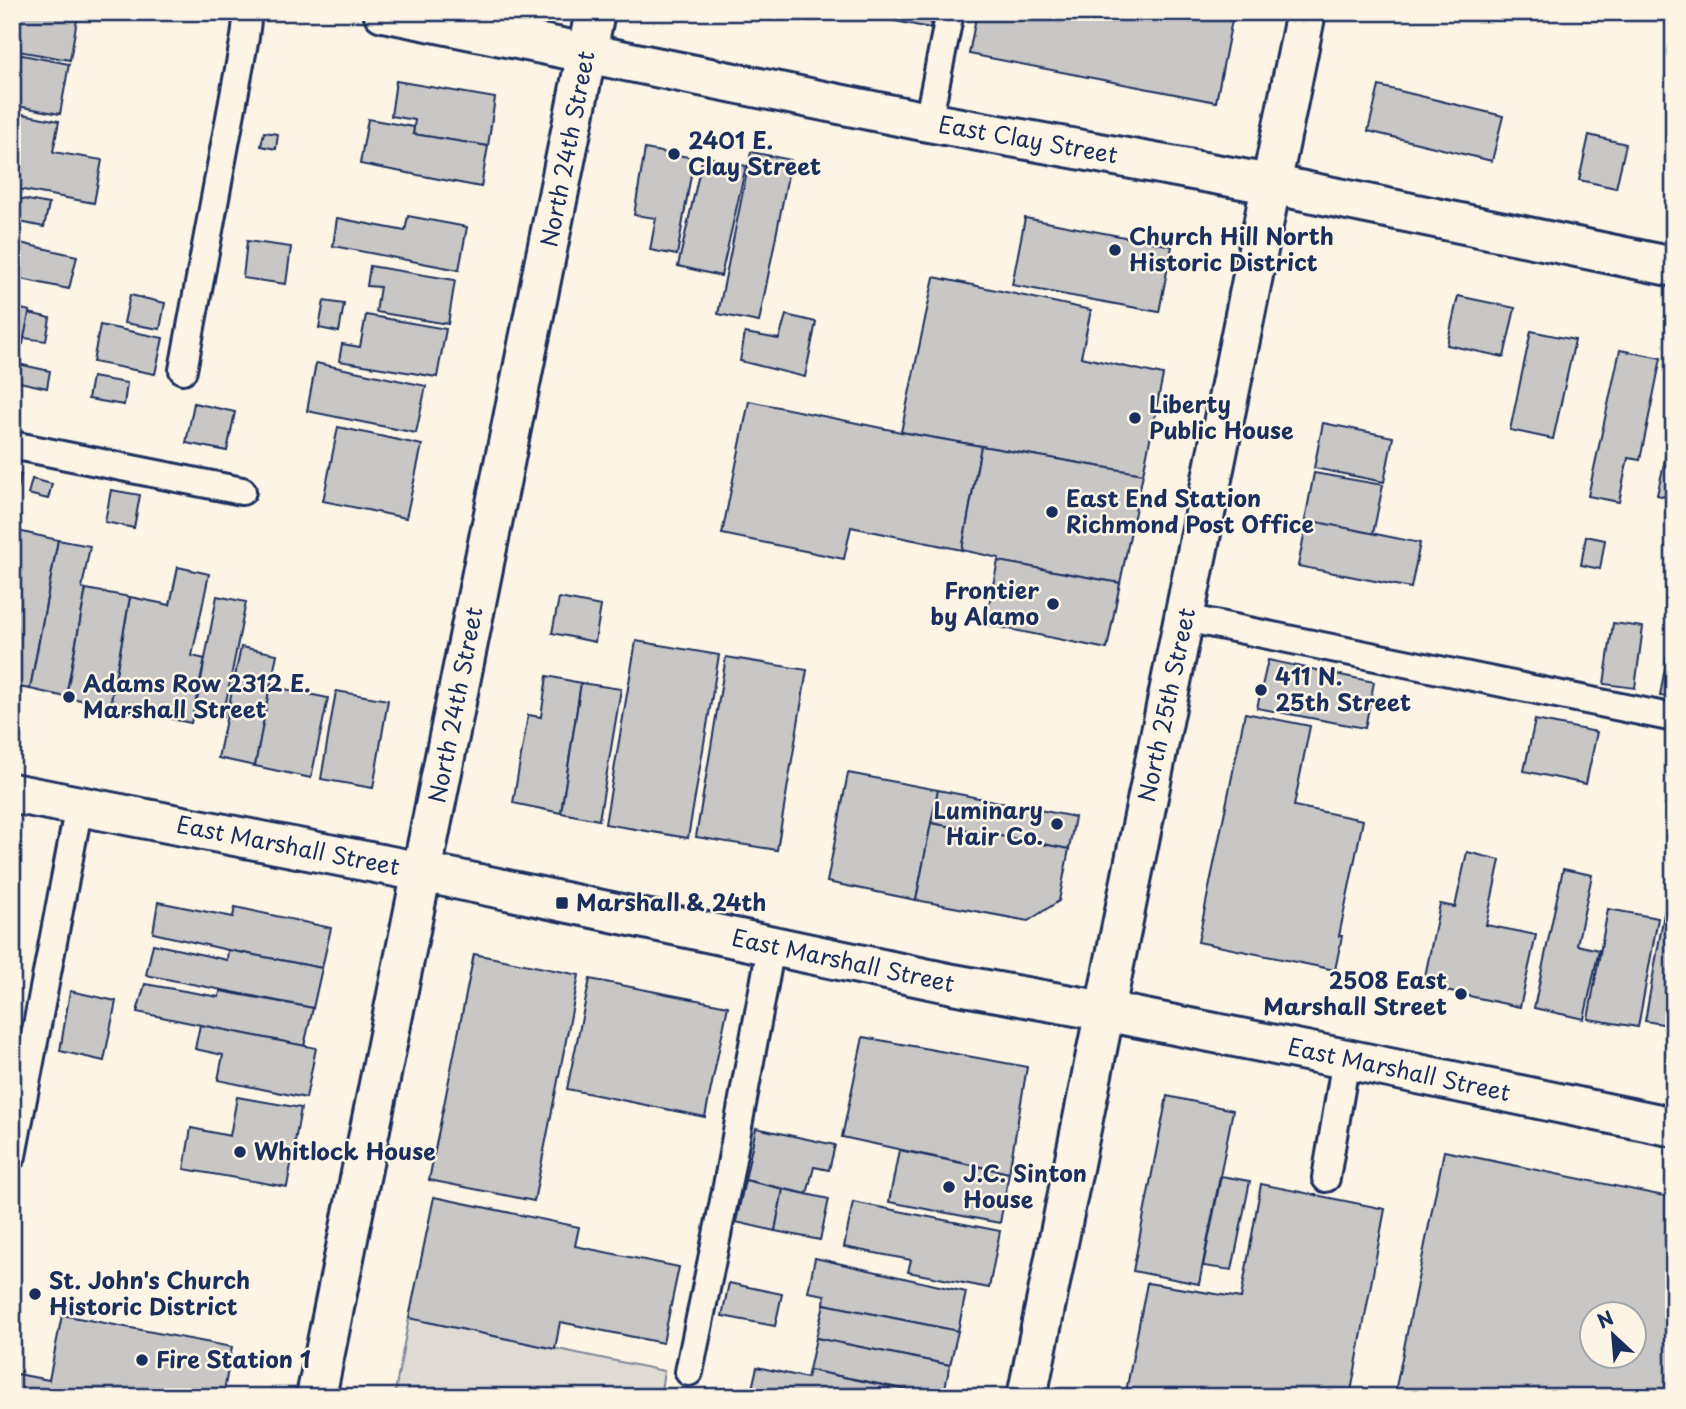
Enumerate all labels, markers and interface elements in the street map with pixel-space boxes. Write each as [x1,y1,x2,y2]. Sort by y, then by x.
street label: North 24th Street [530,48,603,250]
street label: East Clay Street [936,106,1121,172]
place label: 2401 E. Clay Street [688,122,821,183]
marker: 2401 E. Clay Street [666,146,682,162]
place label: Church Hill North Historic District [1129,218,1334,279]
marker: Church Hill North Historic District [1107,242,1123,258]
place label: Liberty Public House [1149,386,1294,447]
marker: Liberty Public House [1127,410,1143,426]
place label: East End Station Richmond Post Office [1066,480,1314,541]
marker: East End Station Richmond Post Office [1044,504,1060,520]
place label: Frontier by Alamo [931,572,1039,633]
marker: Frontier by Alamo [1045,596,1061,612]
street label: North 24th Street [418,604,491,806]
street label: North 25th Street [1128,604,1203,805]
place label: 411 N. 25th Street [1275,658,1411,719]
place label: Adams Row 2312 E. Marshall Street [83,665,311,726]
marker: 411 N. 25th Street [1253,682,1269,698]
marker: Adams Row 2312 E. Marshall Street [61,689,77,705]
place label: Luminary Hair Co. [934,792,1043,853]
street label: East Marshall Street [174,806,403,883]
marker: Luminary Hair Co. [1049,816,1065,832]
place label: Marshall & 24th [576,884,767,919]
marker: Marshall & 24th [554,895,570,911]
street label: East Marshall Street [729,919,958,1000]
place label: 2508 East Marshall Street [1263,962,1447,1023]
marker: 2508 East Marshall Street [1453,986,1469,1002]
street label: East Marshall Street [1285,1028,1514,1109]
place label: Whitlock House [254,1133,436,1168]
marker: Whitlock House [232,1144,248,1160]
place label: J.C. Sinton House [963,1155,1087,1216]
marker: J.C. Sinton House [941,1179,957,1195]
place label: St. John's Church Historic District [49,1262,250,1323]
marker: St. John's Church Historic District [27,1286,43,1302]
north arrow [1578,1300,1648,1370]
text: N [1592,1303,1618,1335]
place label: Fire Station 1 [156,1341,311,1376]
marker: Fire Station 1 [134,1352,150,1368]

